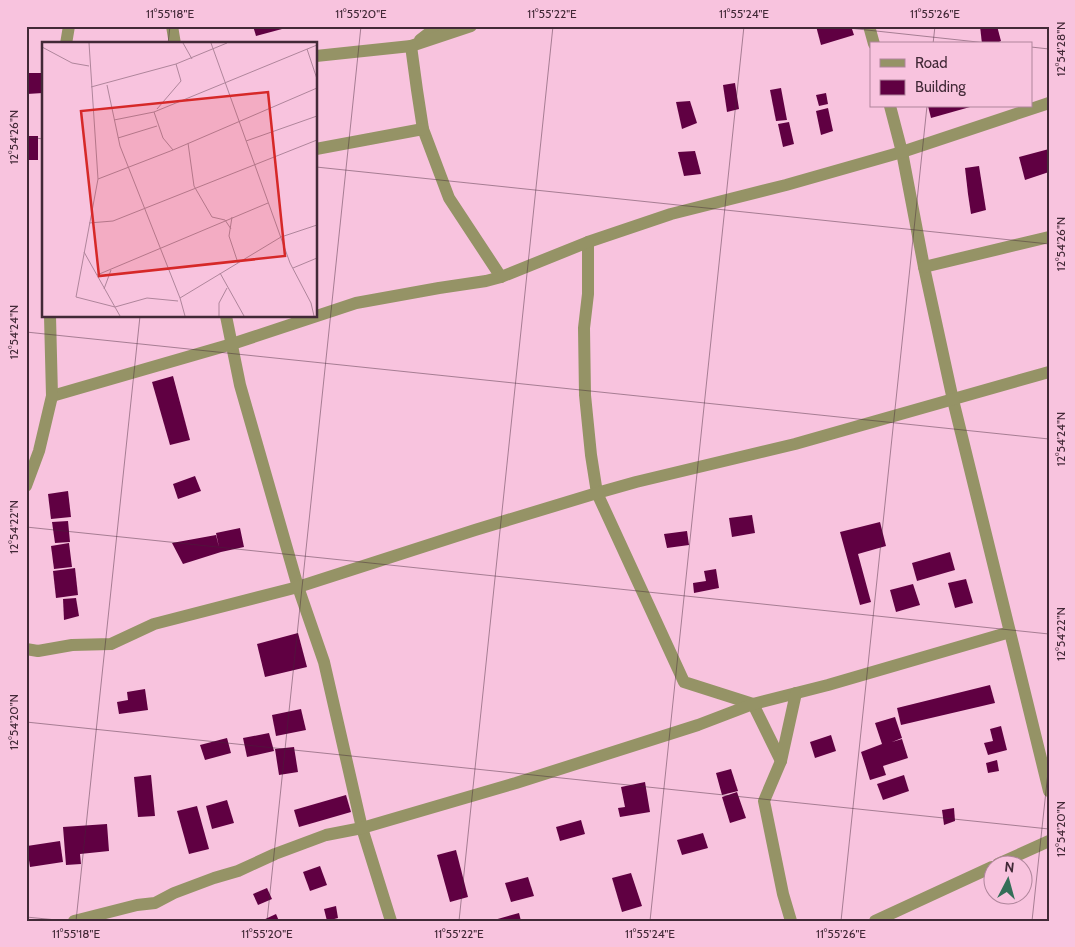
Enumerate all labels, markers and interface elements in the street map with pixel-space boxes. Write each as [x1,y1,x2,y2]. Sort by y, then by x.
text: 11°55'18"E [146,6,194,21]
text: 11°55'20"E [335,6,387,21]
text: 11°55'22"E [527,6,577,21]
text: 11°55'24"E [719,6,769,21]
text: 11°55'26"E [910,6,960,21]
text: 12°54'28"N [1053,22,1068,76]
inset map [42,42,318,318]
legend [870,42,1032,108]
text: Road [915,54,948,72]
text: Building [915,78,966,96]
text: 12°54'26"N [6,110,21,164]
text: 12°54'26"N [1053,217,1068,271]
text: 12°54'24"N [6,305,21,359]
text: 12°54'24"N [1053,412,1068,466]
text: 12°54'22"N [6,500,21,554]
text: 12°54'22"N [1053,607,1068,661]
text: 12°54'20"N [6,694,21,750]
text: 12°54'20"N [1053,801,1068,857]
north arrow [982,854,1032,904]
text: N [1003,858,1015,877]
text: 11°55'18"E [52,926,100,941]
text: 11°55'20"E [241,926,293,941]
text: 11°55'22"E [434,926,484,941]
text: 11°55'24"E [625,926,675,941]
text: 11°55'26"E [816,926,866,941]

